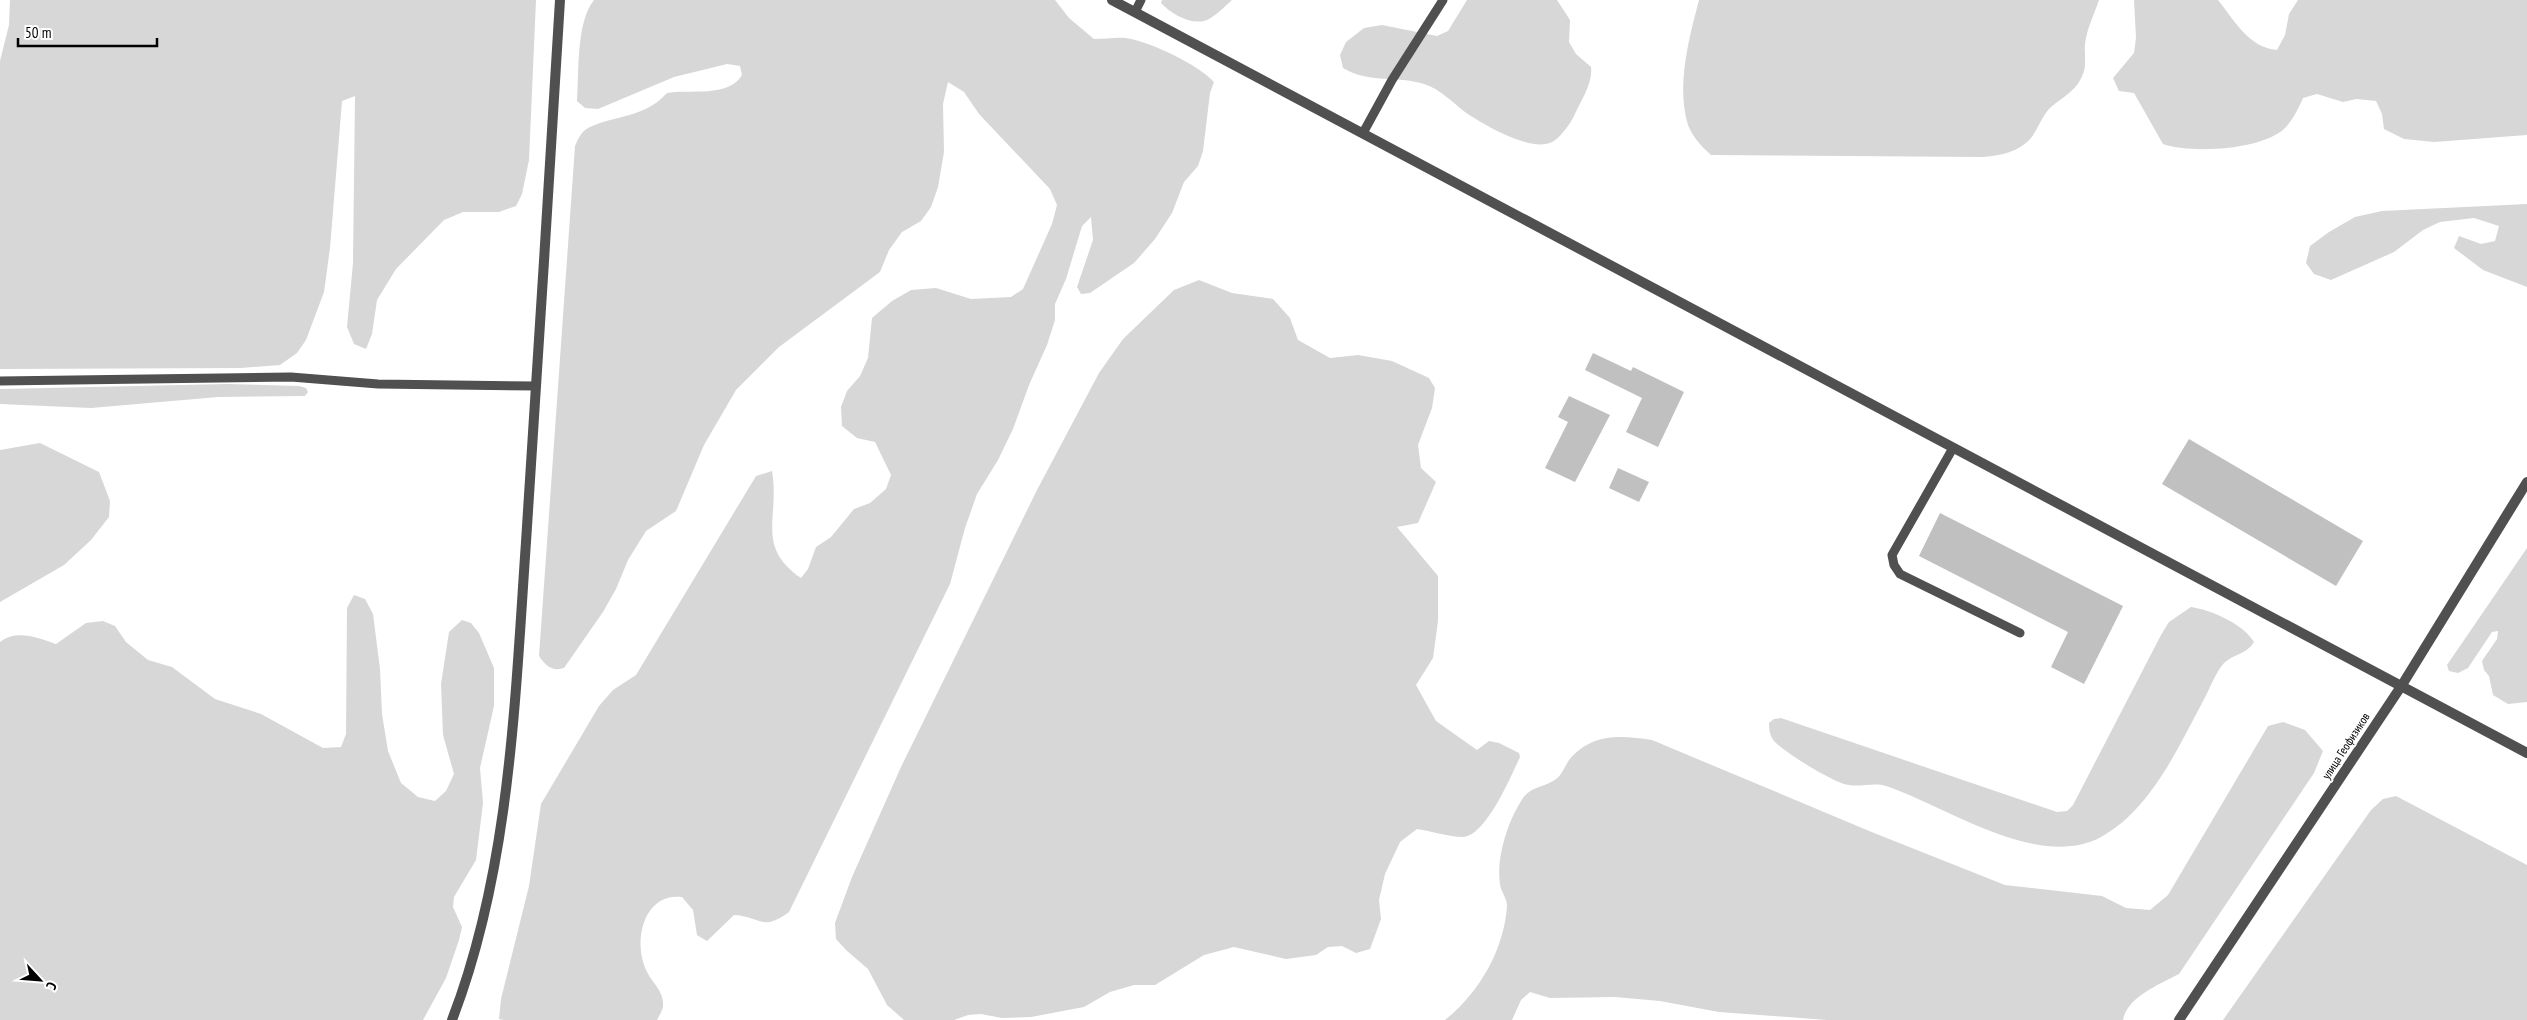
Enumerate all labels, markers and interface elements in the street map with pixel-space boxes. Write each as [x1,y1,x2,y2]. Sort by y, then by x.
scale bar [18,15,156,47]
text: 50 m [25,23,51,42]
street label: улица Геофизиков [2319,710,2373,782]
north arrow [15,955,65,1005]
text: С [42,979,61,993]

